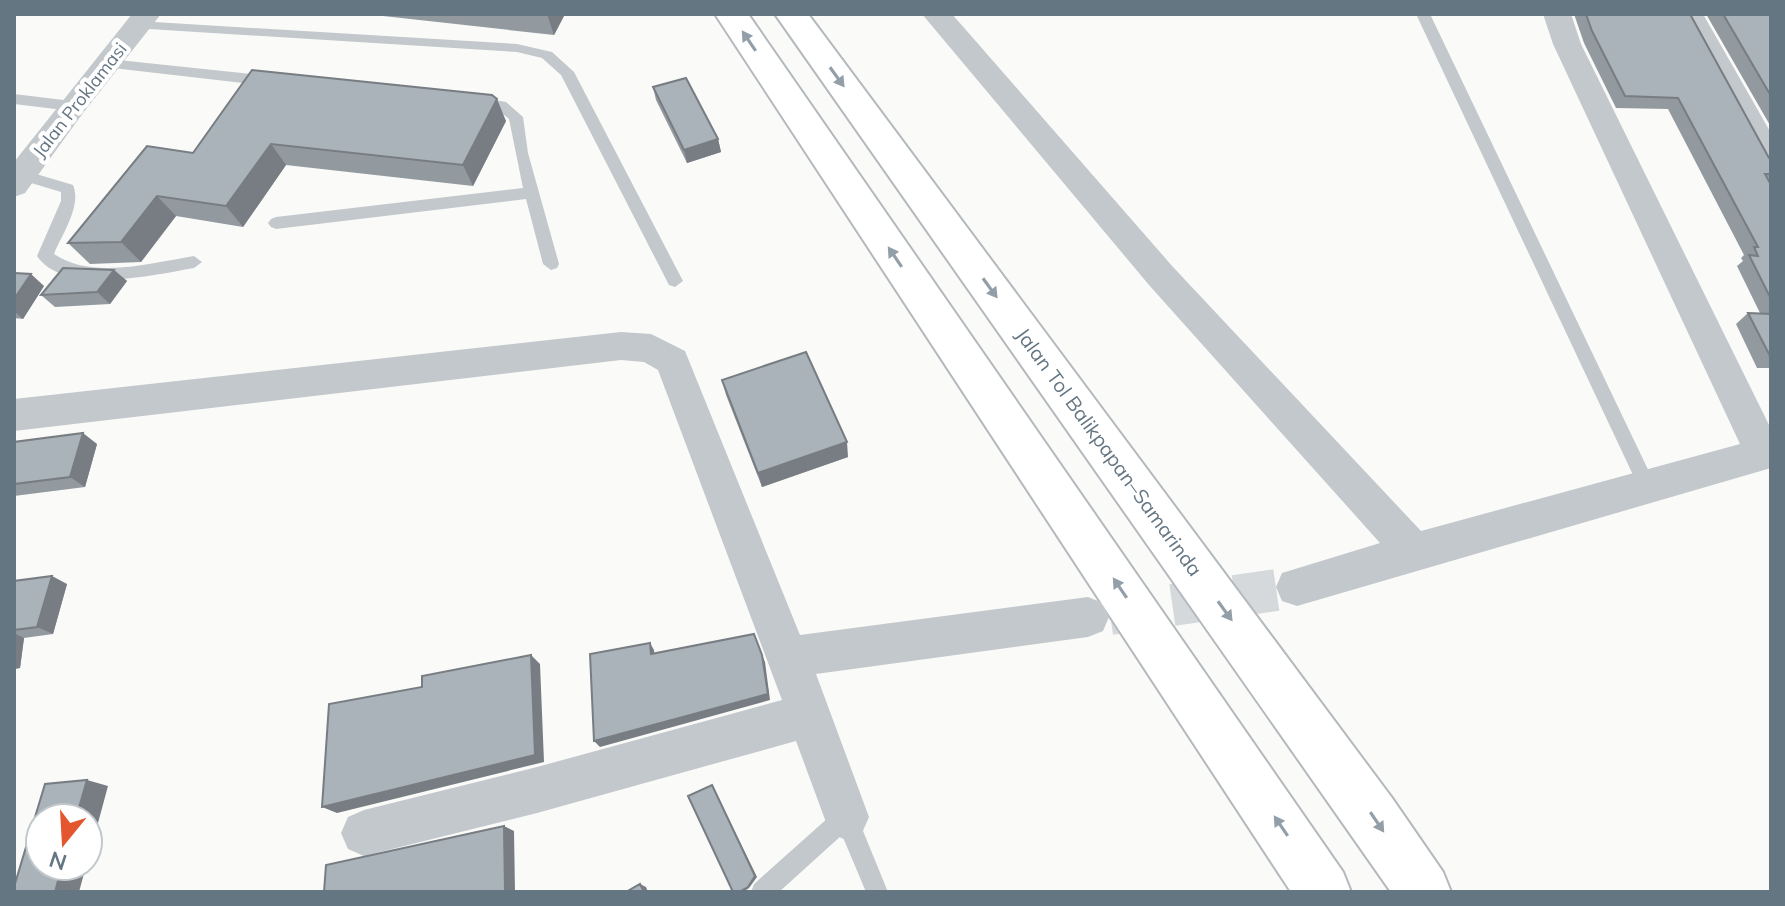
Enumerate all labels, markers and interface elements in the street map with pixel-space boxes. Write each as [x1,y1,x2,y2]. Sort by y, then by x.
one-way arrow [742,31,757,52]
street label: Jalan Proklamasi [28,38,132,162]
one-way arrow [829,66,845,88]
one-way arrow [888,246,903,267]
one-way arrow [981,277,997,298]
street label: Jalan Tol Balikpapan–Samarinda [1011,323,1208,581]
one-way arrow [1112,577,1127,598]
one-way arrow [1216,601,1232,622]
north arrow [24,802,104,882]
one-way arrow [1369,812,1384,833]
one-way arrow [1274,816,1289,837]
text: N [46,845,70,877]

